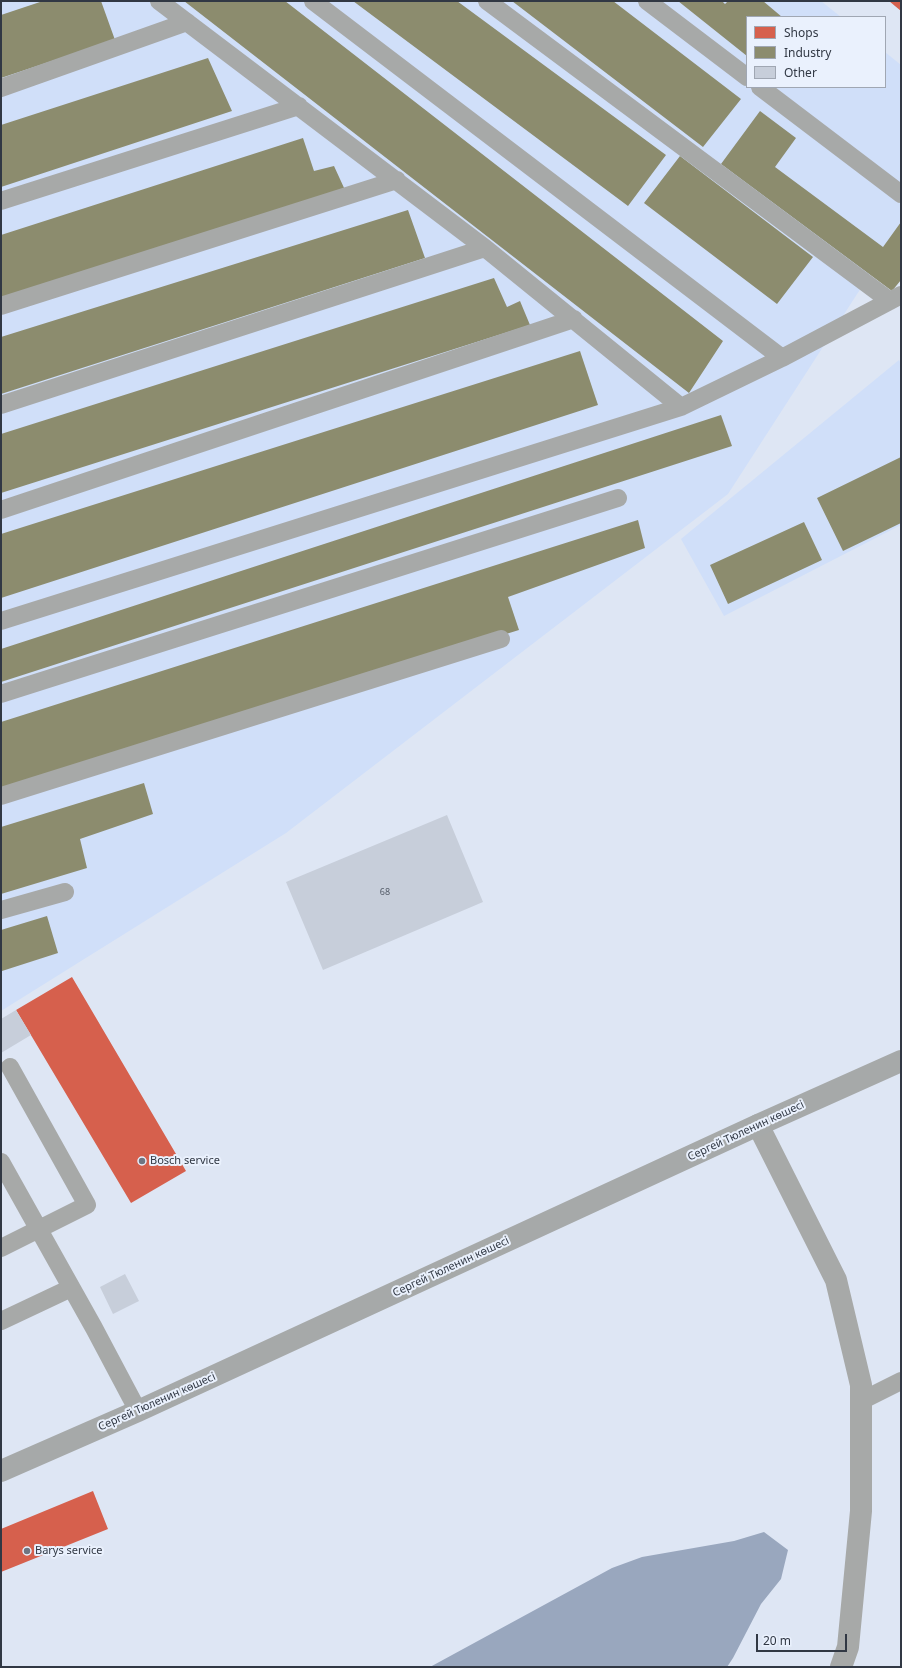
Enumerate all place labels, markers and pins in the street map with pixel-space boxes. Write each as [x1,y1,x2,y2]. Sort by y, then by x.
place label: Bosch service [150,1154,220,1168]
marker: Bosch service [137,1156,147,1166]
place label: Barys service [35,1544,103,1558]
marker: Barys service [22,1546,32,1556]

